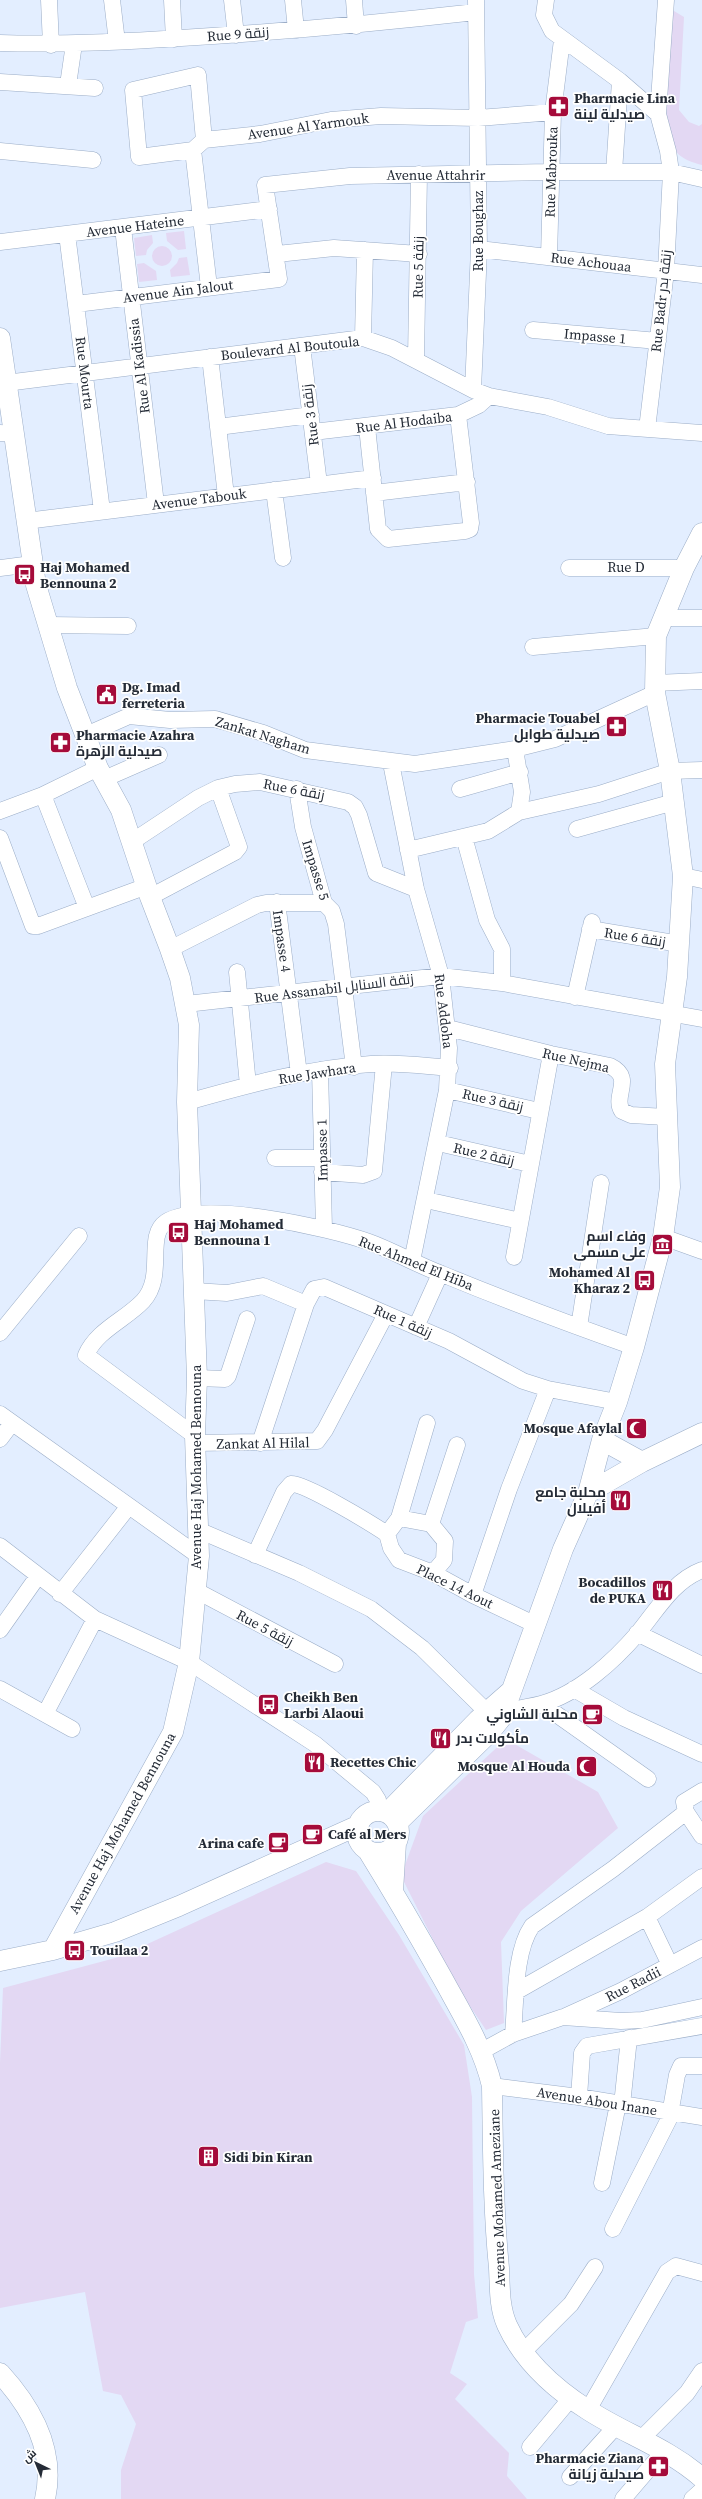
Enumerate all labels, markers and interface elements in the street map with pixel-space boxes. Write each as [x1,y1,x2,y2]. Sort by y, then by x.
street label: Rue 9 زنقة [206,22,270,46]
place label: Pharmacie Lina صيدلية لينة [574,88,676,124]
pharmacy icon: Pharmacie Lina صيدلية لينة [546,93,572,119]
street label: Avenue Al Yarmouk [246,108,370,144]
street label: Rue Mabrouka [539,125,563,218]
street label: Avenue Attahrir [386,165,486,185]
street label: Rue Boughaz [468,190,488,271]
street label: Avenue Hateine [85,210,185,242]
street label: Rue 5 زنقة [407,236,429,298]
street label: Rue Achouaa [549,247,634,277]
street label: Rue Badr زنقة بدر [646,249,676,353]
street label: Avenue Ain Jalout [122,274,235,308]
street label: Rue Al Kadissia [123,316,155,415]
street label: Impasse 1 [563,323,627,349]
street label: Boulevard Al Boutoula [220,331,361,365]
street label: Rue Mourta [71,335,99,411]
street label: Rue 3 زنقة [296,383,324,447]
street label: Rue Al Hodaiba [355,406,454,438]
street label: Avenue Tabouk [150,483,248,515]
place label: Haj Mohamed Bennouna 2 [40,557,130,593]
street label: Rue D [607,557,645,577]
bus stop icon: Haj Mohamed Bennouna 2 [11,562,37,588]
place label: Dg. Imad ferreteria [122,677,185,713]
public building icon: Dg. Imad ferreteria [94,682,120,708]
place label: Pharmacie Touabel صيدلية طوابل [476,708,600,744]
street label: Zankat Nagham [213,711,313,759]
pharmacy icon: Pharmacie Touabel صيدلية طوابل [603,713,629,739]
place label: Pharmacie Azahra صيدلية الزهرة [76,725,195,761]
pharmacy icon: Pharmacie Azahra صيدلية الزهرة [47,730,73,756]
street label: Rue 6 زنقة [262,773,326,805]
street label: Impasse 5 [297,837,335,903]
street label: Impasse 4 [268,909,296,973]
street label: Rue 6 زنقة [603,922,667,952]
street label: Rue Assanabil زنقة السنابل [253,968,415,1008]
street label: Rue Addoha [429,972,459,1050]
street label: Rue Nejma [540,1043,612,1078]
street label: Rue Jawhara [277,1057,358,1089]
street label: Rue 3 زنقة [460,1083,526,1117]
street label: Impasse 1 [311,1119,333,1181]
street label: Rue 2 زنقة [451,1137,517,1171]
place label: Haj Mohamed Bennouna 1 [194,1214,284,1250]
bus stop icon: Haj Mohamed Bennouna 1 [165,1219,191,1245]
place label: وفاء اسم على مسمى [574,1226,646,1262]
street label: Rue Ahmed El Hiba [356,1231,477,1296]
museum icon: وفاء اسم على مسمى [649,1231,675,1257]
place label: Mohamed Al Kharaz 2 [549,1262,630,1298]
bus stop icon: Mohamed Al Kharaz 2 [632,1267,658,1293]
street label: Rue 1 زنقة [371,1299,435,1343]
street label: Avenue Haj Mohamed Bennouna [186,1364,206,1569]
mosque icon: Mosque Afaylal [624,1415,650,1441]
place label: Mosque Afaylal [523,1418,622,1438]
street label: Zankat Al Hilal [216,1432,310,1454]
place label: محلبة جامع أفيلال [535,1482,606,1518]
restaurant icon: محلبة جامع أفيلال [608,1487,634,1513]
street label: Place 14 Aout [413,1559,497,1613]
place label: Bocadillos de PUKA [578,1572,647,1608]
restaurant icon: Bocadillos de PUKA [649,1577,675,1603]
street label: Rue 5 زنقة [233,1605,297,1651]
place label: Cheikh Ben Larbi Alaoui [284,1687,364,1723]
bus stop icon: Cheikh Ben Larbi Alaoui [256,1692,282,1718]
cafe icon: محلبة الشاوني [580,1701,606,1727]
place label: محلبة الشاوني [486,1704,578,1726]
restaurant icon: مأكولات بدر [428,1725,454,1751]
street label: Avenue Haj Mohamed Bennouna [64,1728,181,1917]
place label: مأكولات بدر [455,1728,529,1748]
restaurant icon: Recettes Chic [302,1749,328,1775]
place label: Recettes Chic [330,1752,417,1772]
mosque icon: Mosque Al Houda [573,1753,599,1779]
place label: Mosque Al Houda [457,1756,571,1776]
cafe icon: Café al Mers [299,1821,325,1847]
place label: Café al Mers [328,1824,407,1844]
cafe icon: Arina cafe [266,1830,292,1856]
place label: Arina cafe [198,1833,264,1853]
bus stop icon: Touilaa 2 [62,1937,88,1963]
place label: Touilaa 2 [90,1940,149,1960]
street label: Rue Radii [602,1961,664,2007]
street label: Avenue Abou Inane [535,2082,659,2120]
street label: Avenue Mohamed Ameziane [484,2109,510,2287]
building icon: Sidi bin Kiran [195,2144,221,2170]
place label: Sidi bin Kiran [224,2147,313,2167]
north arrow [16,2443,56,2483]
text: ش [19,2446,40,2466]
place label: Pharmacie Ziana صيدلية زيانة [536,2448,645,2484]
pharmacy icon: Pharmacie Ziana صيدلية زيانة [646,2453,672,2479]

